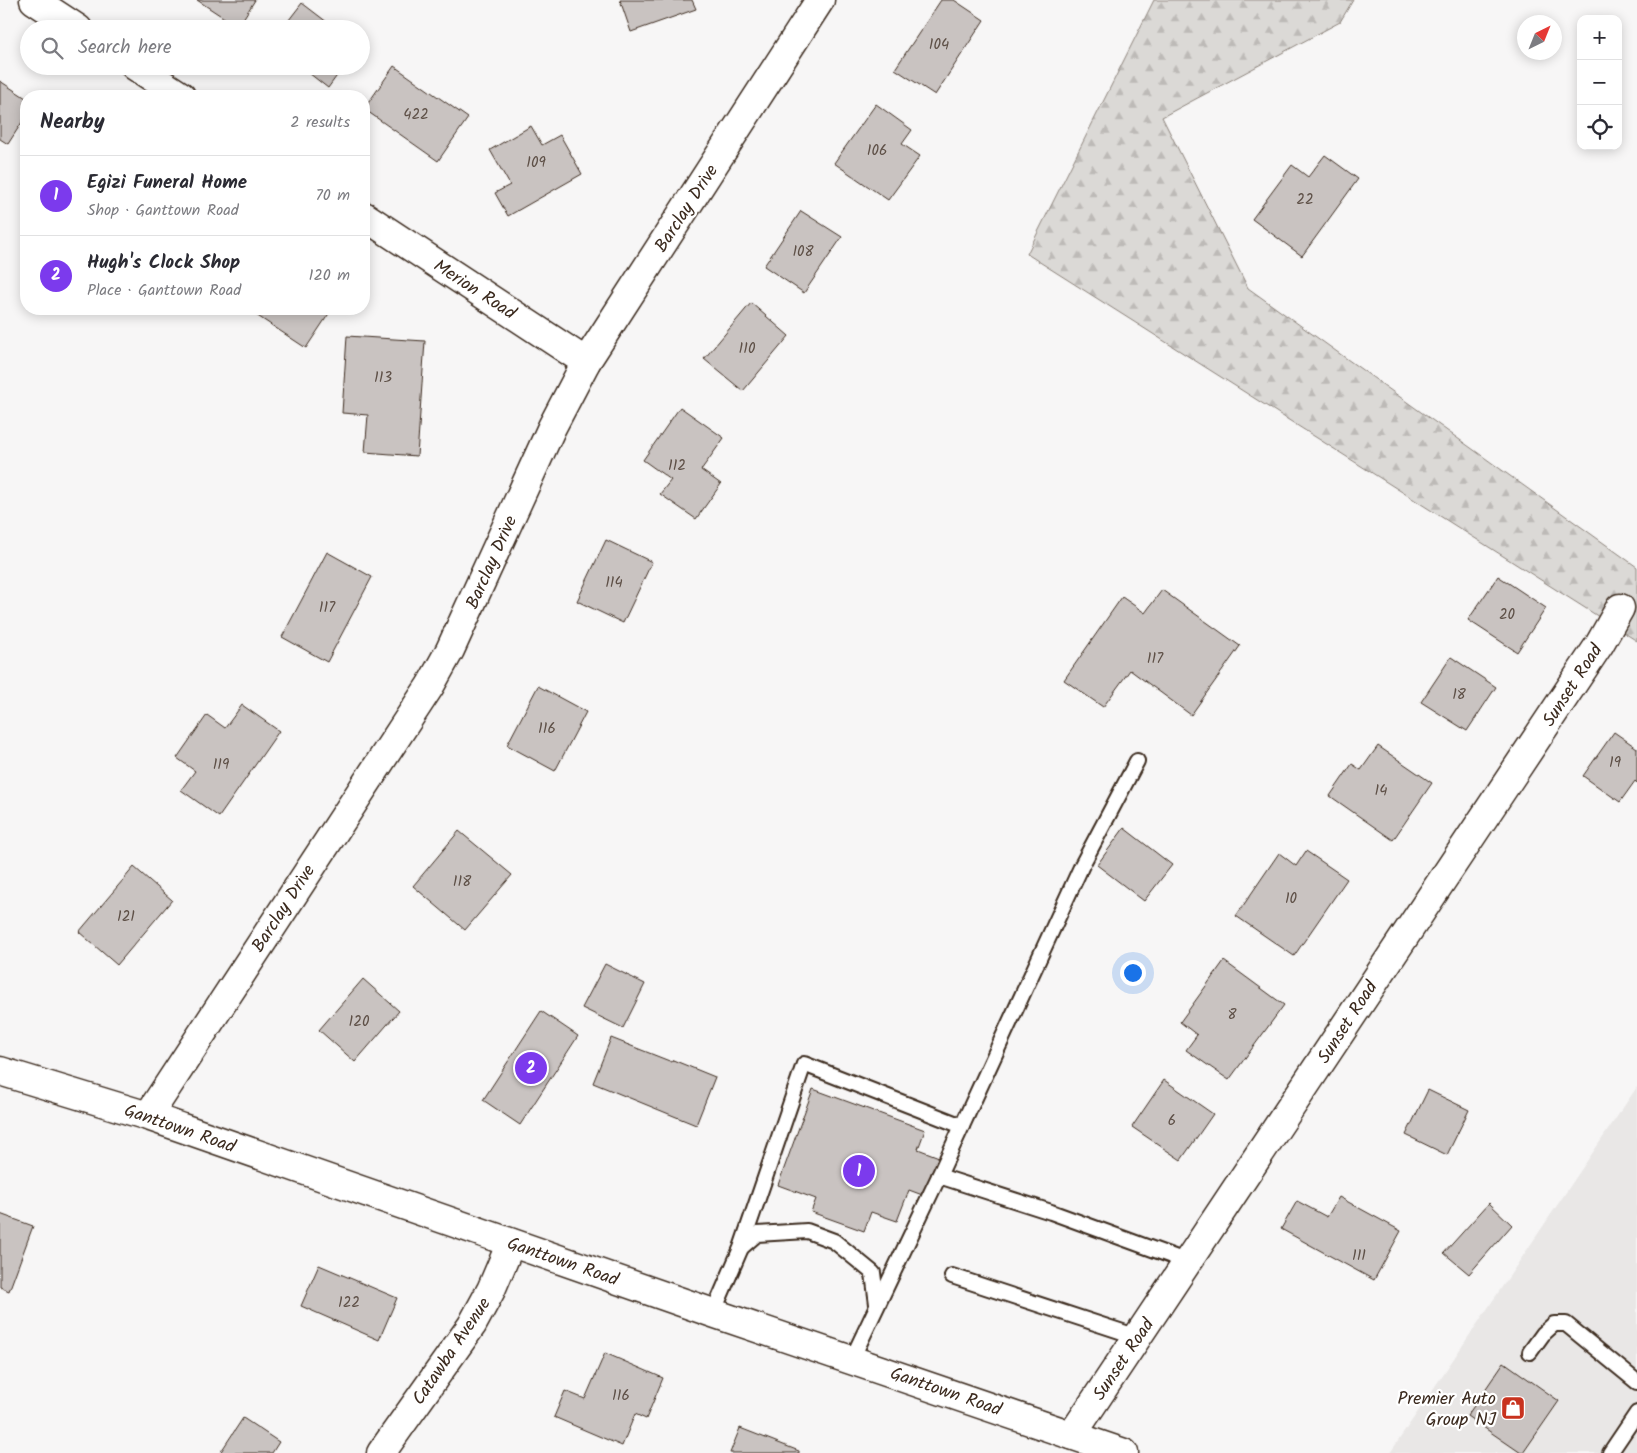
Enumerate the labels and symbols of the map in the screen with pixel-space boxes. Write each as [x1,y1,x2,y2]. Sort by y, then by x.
north arrow [1517,15,1562,60]
house number: 104 [929,33,949,57]
house number: 422 [403,103,429,127]
house number: 106 [867,139,887,163]
house number: 109 [526,151,546,175]
street label: Barclay Drive [648,159,727,259]
house number: 22 [1296,188,1314,212]
house number: 108 [792,240,815,264]
street label: Merion Road [427,253,522,328]
house number: 110 [739,337,756,361]
house number: 113 [374,366,392,390]
house number: 112 [668,454,686,478]
street label: Barclay Drive [459,511,526,614]
house number: 114 [605,571,623,595]
house number: 117 [319,596,336,620]
house number: 20 [1499,603,1516,627]
street label: Sunset Road [1536,638,1612,733]
house number: 117 [1147,647,1164,671]
house number: 18 [1452,683,1467,707]
house number: 116 [538,717,556,741]
house number: 19 [1609,751,1622,775]
house number: 119 [213,753,230,777]
house number: 14 [1375,779,1387,803]
street label: Barclay Drive [245,859,324,959]
house number: 118 [453,870,472,894]
house number: 10 [1285,887,1298,911]
house number: 121 [117,905,135,929]
your location [1120,960,1146,986]
street label: Sunset Road [1311,975,1387,1070]
house number: 8 [1227,1003,1237,1027]
house number: 120 [349,1010,370,1034]
pin: 2 [515,1049,547,1087]
street label: Ganttown Road [120,1097,240,1162]
house number: 6 [1168,1109,1176,1133]
pin: 1 [843,1152,875,1190]
street label: Ganttown Road [503,1230,623,1295]
house number: 111 [1352,1244,1366,1268]
house number: 122 [338,1291,360,1315]
street label: Catawba Avenue [405,1292,499,1412]
street label: Sunset Road [1086,1312,1163,1407]
street label: Ganttown Road [886,1360,1006,1425]
house number: 116 [612,1384,630,1408]
place label: Premier Auto Group NJ [1398,1385,1497,1435]
shop icon: Premier Auto Group NJ [1500,1395,1526,1421]

